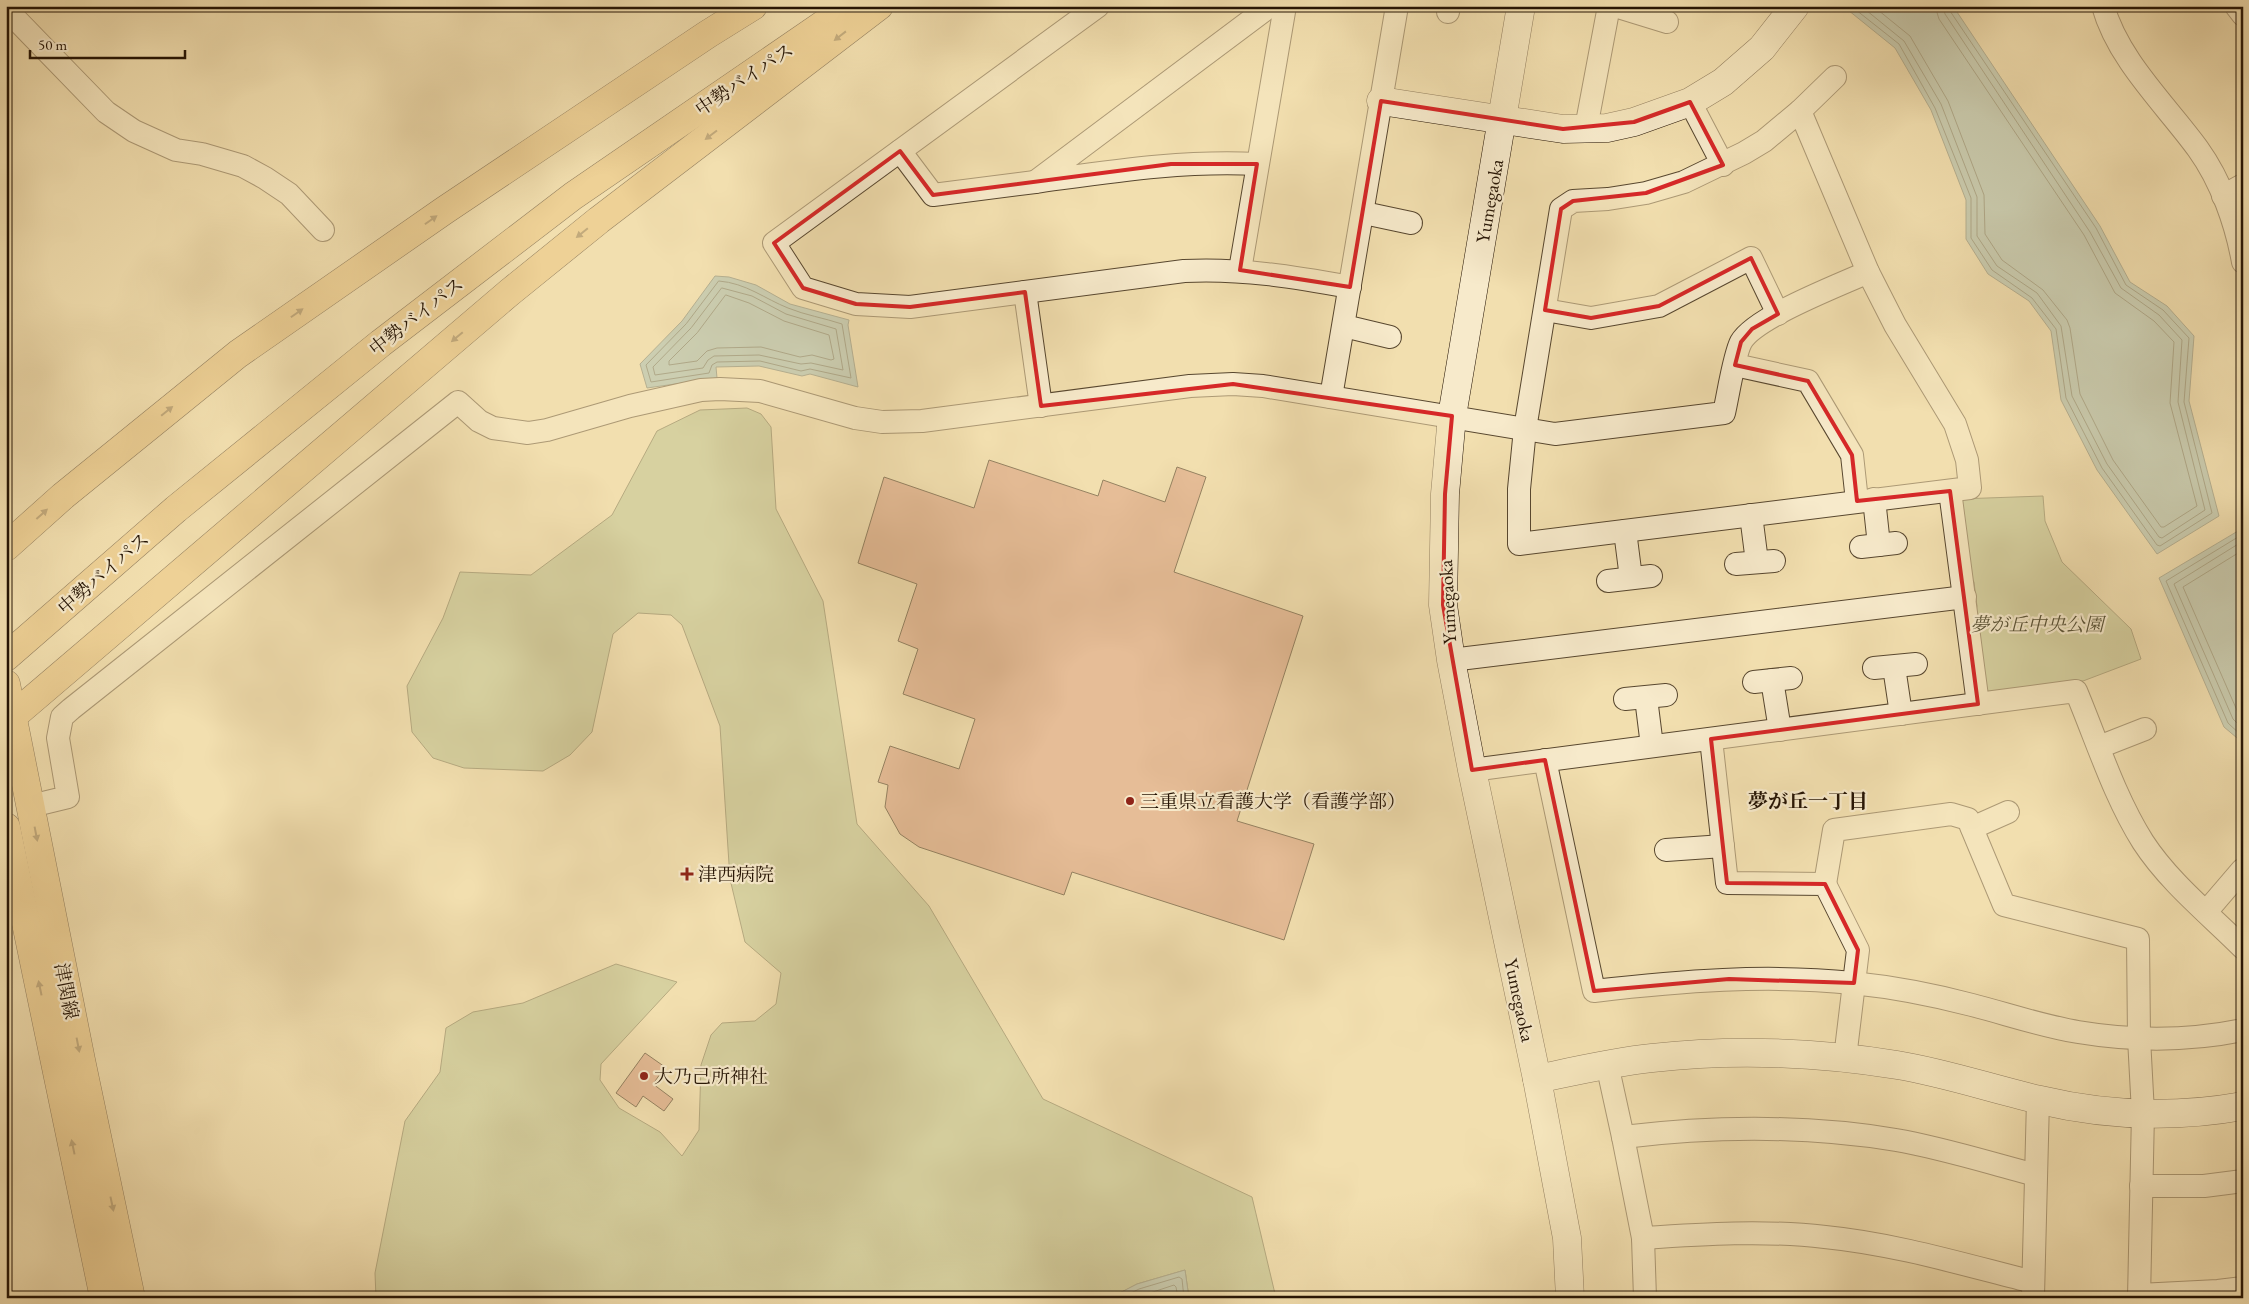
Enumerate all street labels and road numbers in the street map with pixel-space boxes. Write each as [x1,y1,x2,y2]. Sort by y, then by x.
street label: 中勢バイパス [690,37,798,122]
street label: Yumegaoka [1470,157,1509,245]
street label: 中勢バイパス [364,272,469,361]
street label: 中勢バイパス [52,527,154,620]
street label: Yumegaoka [1433,559,1462,645]
street label: Yumegaoka [1498,956,1541,1045]
street label: 津関線 [49,961,84,1021]

